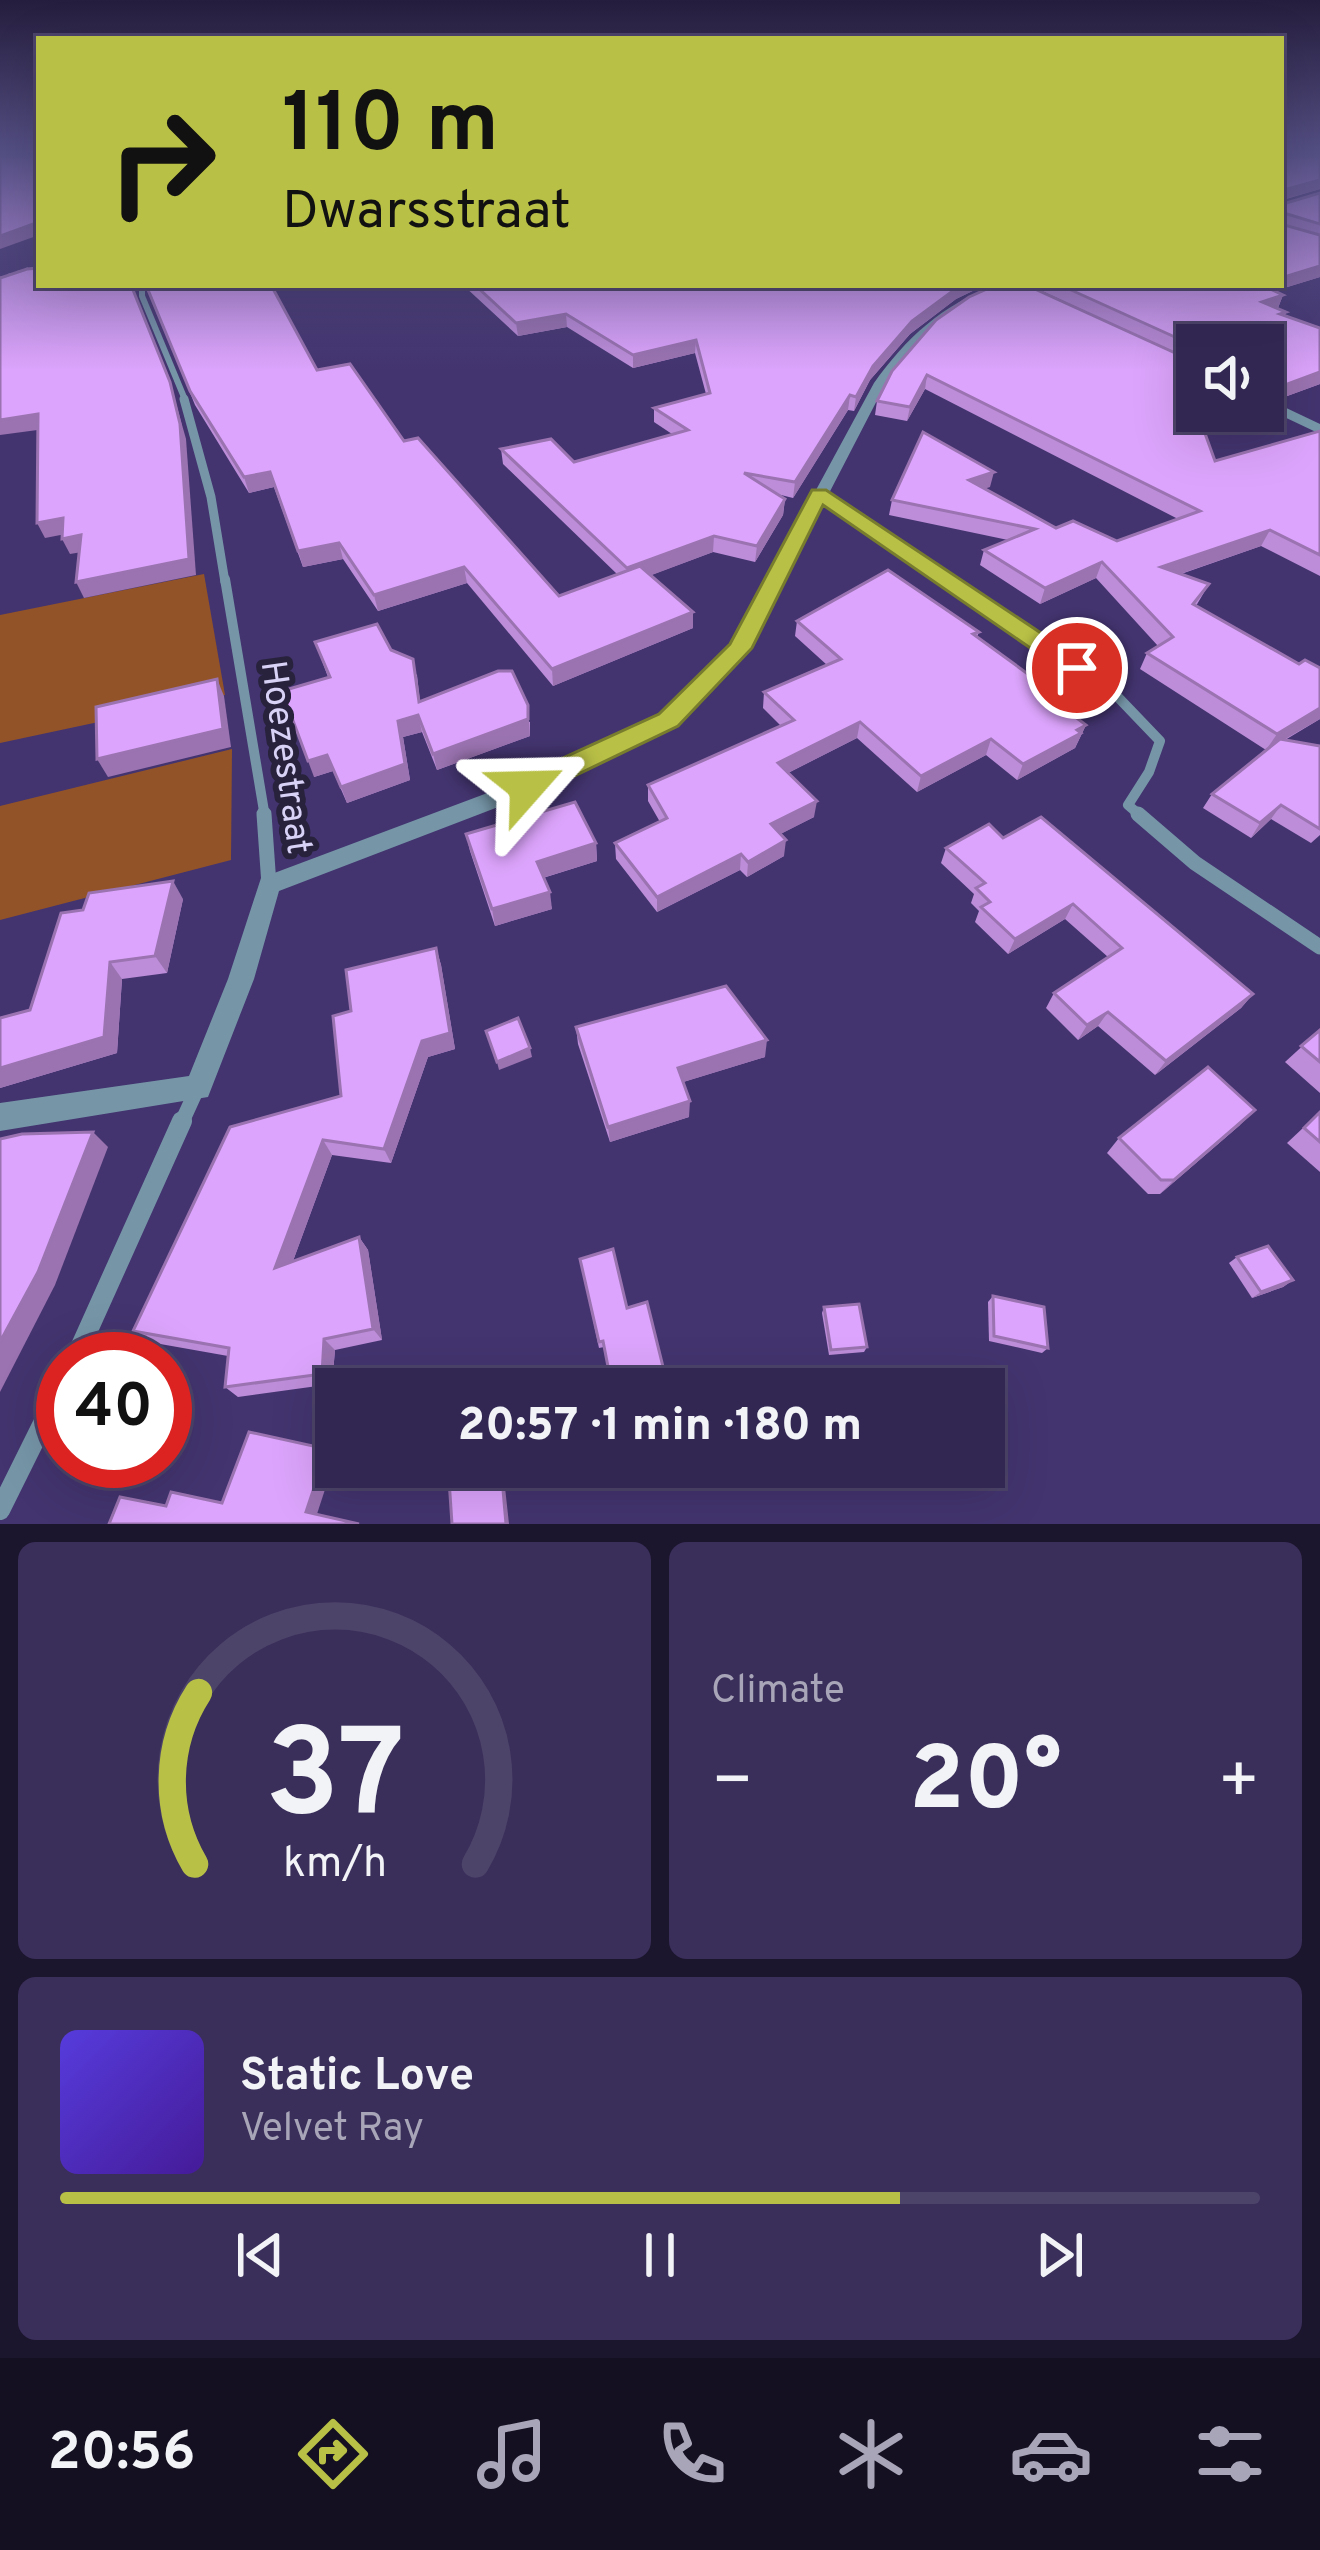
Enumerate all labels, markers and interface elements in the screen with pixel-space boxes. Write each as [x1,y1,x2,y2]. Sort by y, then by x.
text: 110 m [282,75,499,181]
icon: right [84,84,240,240]
text: Dwarsstraat [282,179,571,248]
map controls [1176,324,1284,432]
button: sound [1176,324,1284,432]
pin [1026,617,1128,719]
icon: arrive [1044,635,1110,701]
street label: Hoezestraat [248,658,320,857]
position arrow [464,724,590,850]
speed limit sign: 40 [36,1332,192,1488]
text: 20:57 · 1 min · 180 m [458,1399,862,1456]
text: Climate [711,1668,845,1717]
text: 37 [265,1703,404,1861]
text: 20° [909,1728,1062,1841]
text: − [711,1743,754,1826]
text: + [1217,1743,1260,1826]
text: km/h [282,1837,387,1891]
text: Static Love [240,2049,474,2106]
text: Velvet Ray [240,2106,424,2155]
icon: previous [227,2222,293,2288]
icon: pause [627,2222,693,2288]
icon: next [1027,2222,1093,2288]
icon: directions [291,2412,375,2496]
icon: music [470,2412,554,2496]
icon: phone [650,2412,734,2496]
icon: climate [829,2412,913,2496]
icon: car [1009,2412,1093,2496]
icon: filters [1188,2412,1272,2496]
text: 20:56 [48,2420,196,2489]

